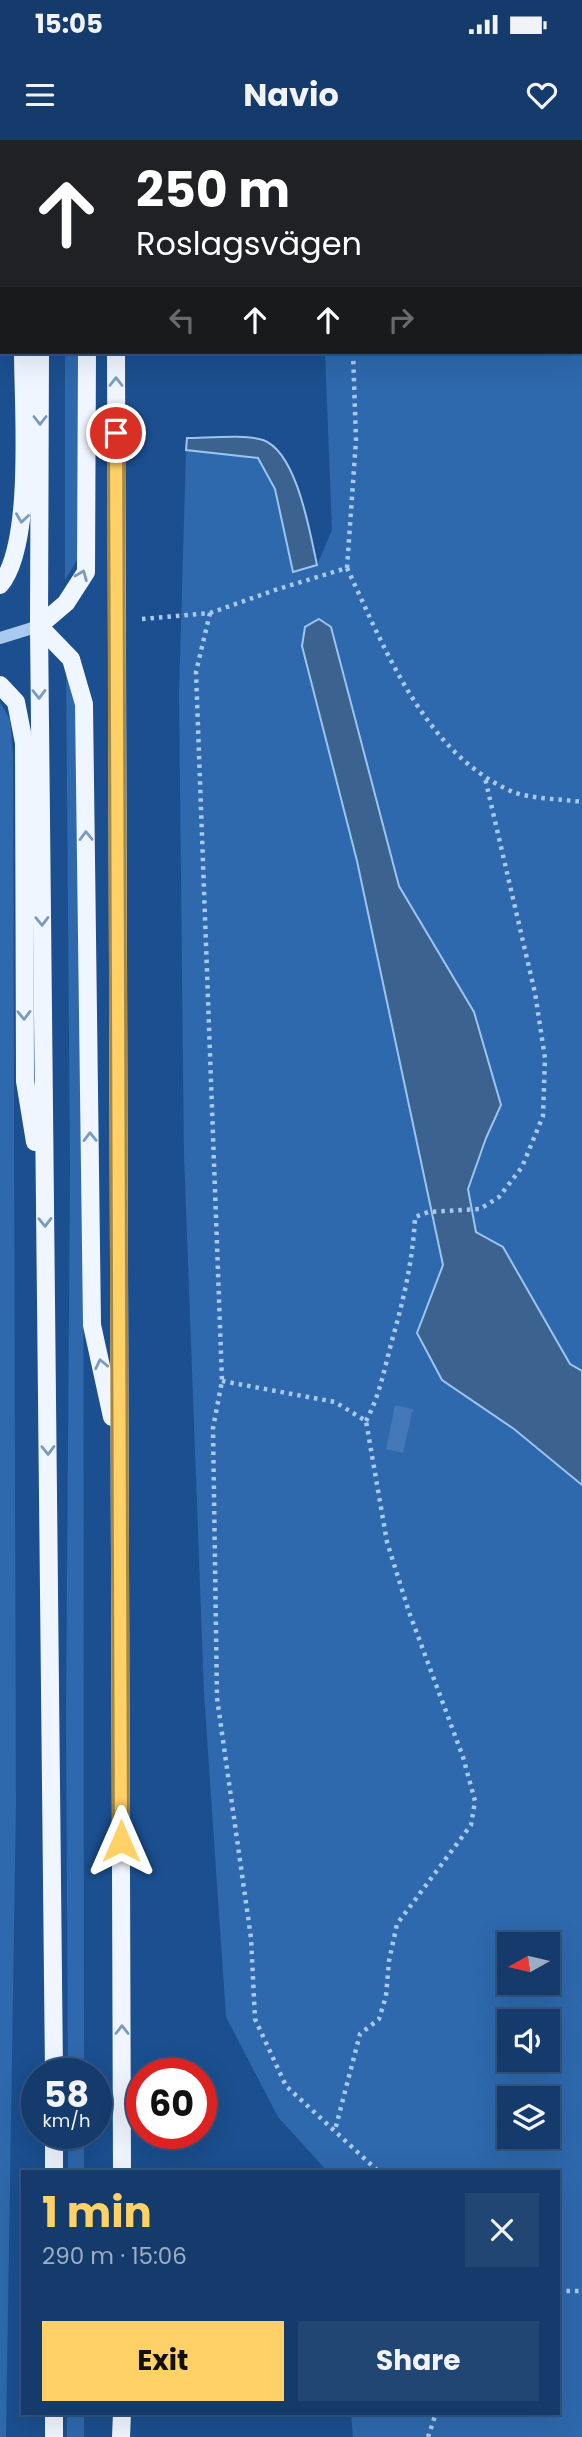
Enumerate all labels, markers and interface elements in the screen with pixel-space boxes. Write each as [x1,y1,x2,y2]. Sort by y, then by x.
text: 15:05 [35,6,103,42]
text: Navio [243,72,339,117]
icon: menu [21,76,59,114]
icon: heart [523,76,561,114]
text: 250 m [136,156,290,224]
icon: ahead [21,168,112,259]
text: Roslagsvägen [136,221,362,266]
icon: left [163,301,201,339]
icon: ahead [236,301,274,339]
icon: ahead [309,301,347,339]
icon: right [382,301,420,339]
one-way arrow [108,376,124,387]
pin [86,403,146,463]
icon: arrive [97,414,135,452]
one-way arrow [32,415,47,426]
one-way arrow [14,512,29,524]
one-way arrow [73,570,87,582]
one-way arrow [31,689,47,700]
one-way arrow [78,830,93,841]
one-way arrow [34,917,50,927]
one-way arrow [16,1011,32,1021]
one-way arrow [82,1131,98,1142]
one-way arrow [37,1218,53,1228]
one-way arrow [94,1358,109,1370]
one-way arrow [40,1445,55,1456]
position arrow [84,1804,158,1878]
north arrow [497,1932,560,1995]
map controls [497,1932,560,2149]
button: sound [497,2009,560,2072]
one-way arrow [114,2024,130,2035]
speed limit sign: 60 [126,2058,217,2149]
text: 58 [44,2070,89,2119]
button: layers [497,2086,560,2149]
text: km/h [43,2108,90,2133]
text: 1 min [42,2183,152,2242]
button: close [465,2193,539,2267]
text: 290 m · 15:06 [42,2240,187,2272]
button: Exit [42,2321,284,2401]
button: Share [298,2321,539,2401]

